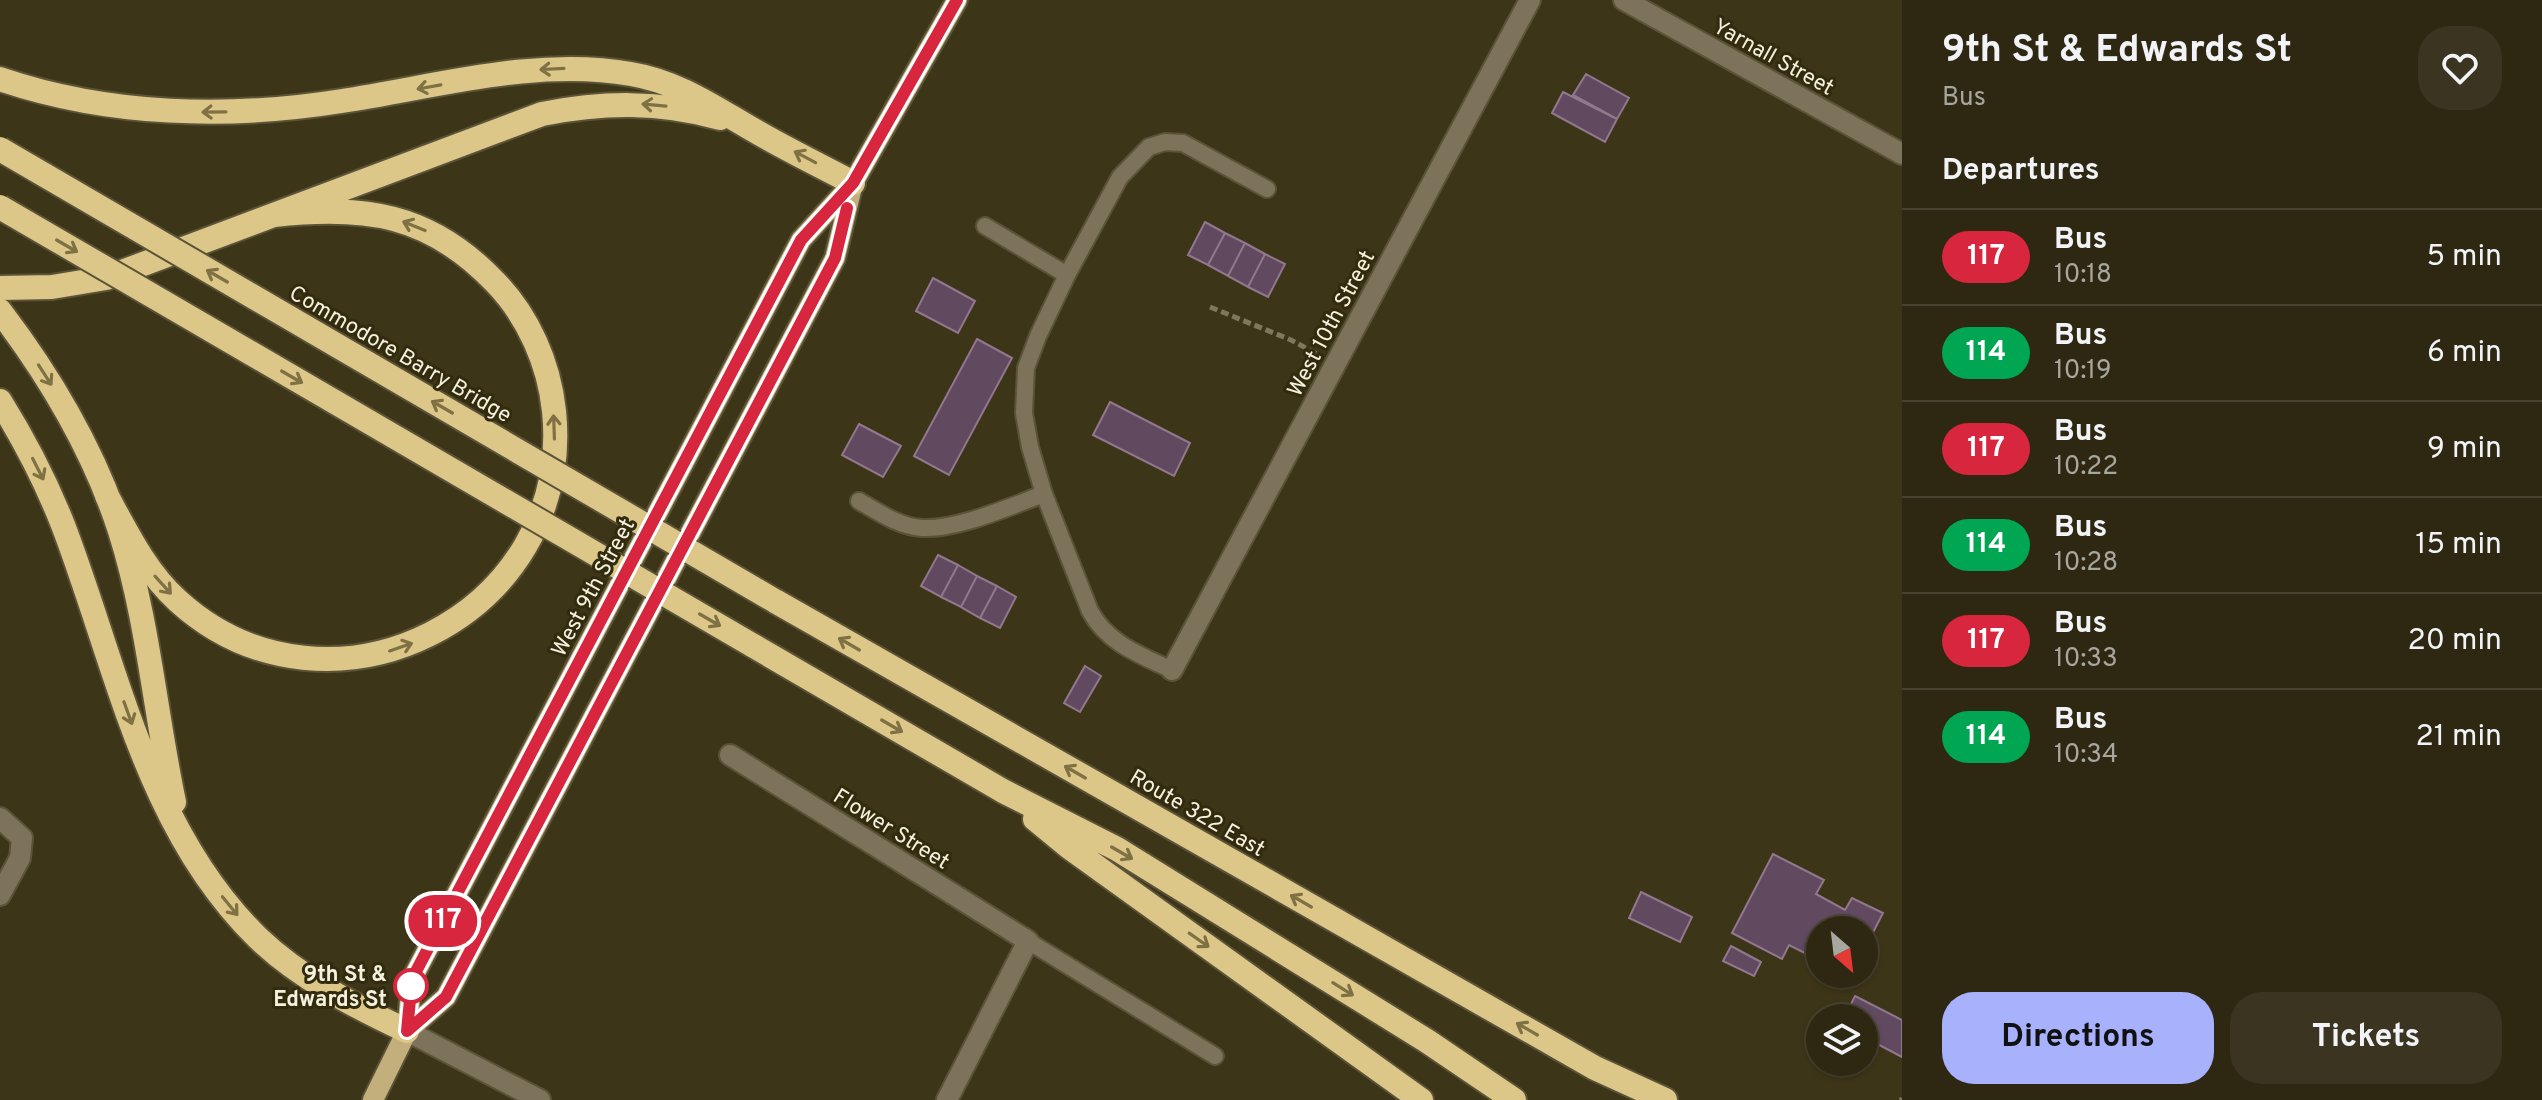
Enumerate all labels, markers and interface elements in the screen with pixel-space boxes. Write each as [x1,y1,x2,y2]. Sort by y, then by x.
street label: Yarnall Street [1708,14,1838,103]
button: heart [2418,26,2502,110]
text: 9th St & Edwards St [1942,27,2292,76]
one-way arrow [539,62,566,77]
one-way arrow [417,80,442,95]
text: Bus [1942,82,1986,115]
one-way arrow [641,97,668,112]
one-way arrow [201,104,228,120]
one-way arrow [793,149,817,165]
text: Departures [1942,153,2100,190]
one-way arrow [402,218,427,233]
text: Bus [2054,222,2107,259]
one-way arrow [55,239,79,254]
text: 117 [1967,239,2005,275]
text: 5 min [2426,239,2502,276]
street label: West 10th Street [1282,247,1382,402]
text: 10:18 [2054,259,2112,292]
one-way arrow [206,268,230,283]
street label: Commodore Barry Bridge [284,280,516,430]
text: Bus [2054,318,2107,355]
text: 114 [1966,335,2006,371]
text: 6 min [2427,335,2502,372]
text: 10:19 [2054,355,2111,388]
one-way arrow [38,363,54,386]
one-way arrow [280,369,303,385]
one-way arrow [431,399,454,415]
one-way arrow [547,414,562,441]
text: Bus [2054,414,2107,451]
text: 117 [1967,431,2005,467]
text: 9 min [2427,431,2502,468]
text: 10:22 [2054,451,2118,484]
one-way arrow [31,457,47,481]
text: Bus [2054,510,2107,547]
street label: West 9th Street [547,515,642,662]
text: 114 [1966,527,2006,563]
text: 15 min [2415,527,2502,564]
text: 10:28 [2054,547,2118,580]
one-way arrow [154,575,172,595]
text: Bus [2054,606,2107,643]
one-way arrow [698,612,721,628]
text: 117 [1967,623,2005,659]
text: 20 min [2407,623,2502,660]
one-way arrow [838,635,862,651]
one-way arrow [388,638,413,653]
text: 10:33 [2054,643,2118,676]
one-way arrow [122,700,136,725]
text: Bus [2054,702,2107,739]
one-way arrow [880,718,903,734]
text: 114 [1966,719,2006,755]
text: 21 min [2415,719,2502,756]
text: 10:34 [2054,739,2118,772]
one-way arrow [1064,764,1088,779]
street label: Route 322 East [1124,765,1269,864]
street label: Flower Street [828,784,954,877]
one-way arrow [1110,845,1133,861]
one-way arrow [1290,893,1314,908]
one-way arrow [221,895,239,916]
line badge: 117 [397,895,489,947]
text: 117 [424,903,462,939]
north arrow [1806,916,1878,988]
map controls [1806,916,1878,1076]
one-way arrow [1187,932,1209,948]
place label: 9th St & Edwards St [273,962,387,1014]
marker: 9th St & Edwards St [394,969,428,1003]
one-way arrow [1331,981,1354,997]
button: Directions [1942,992,2214,1084]
button: Tickets [2230,992,2502,1084]
button: layers [1806,1004,1878,1076]
one-way arrow [1516,1021,1540,1036]

